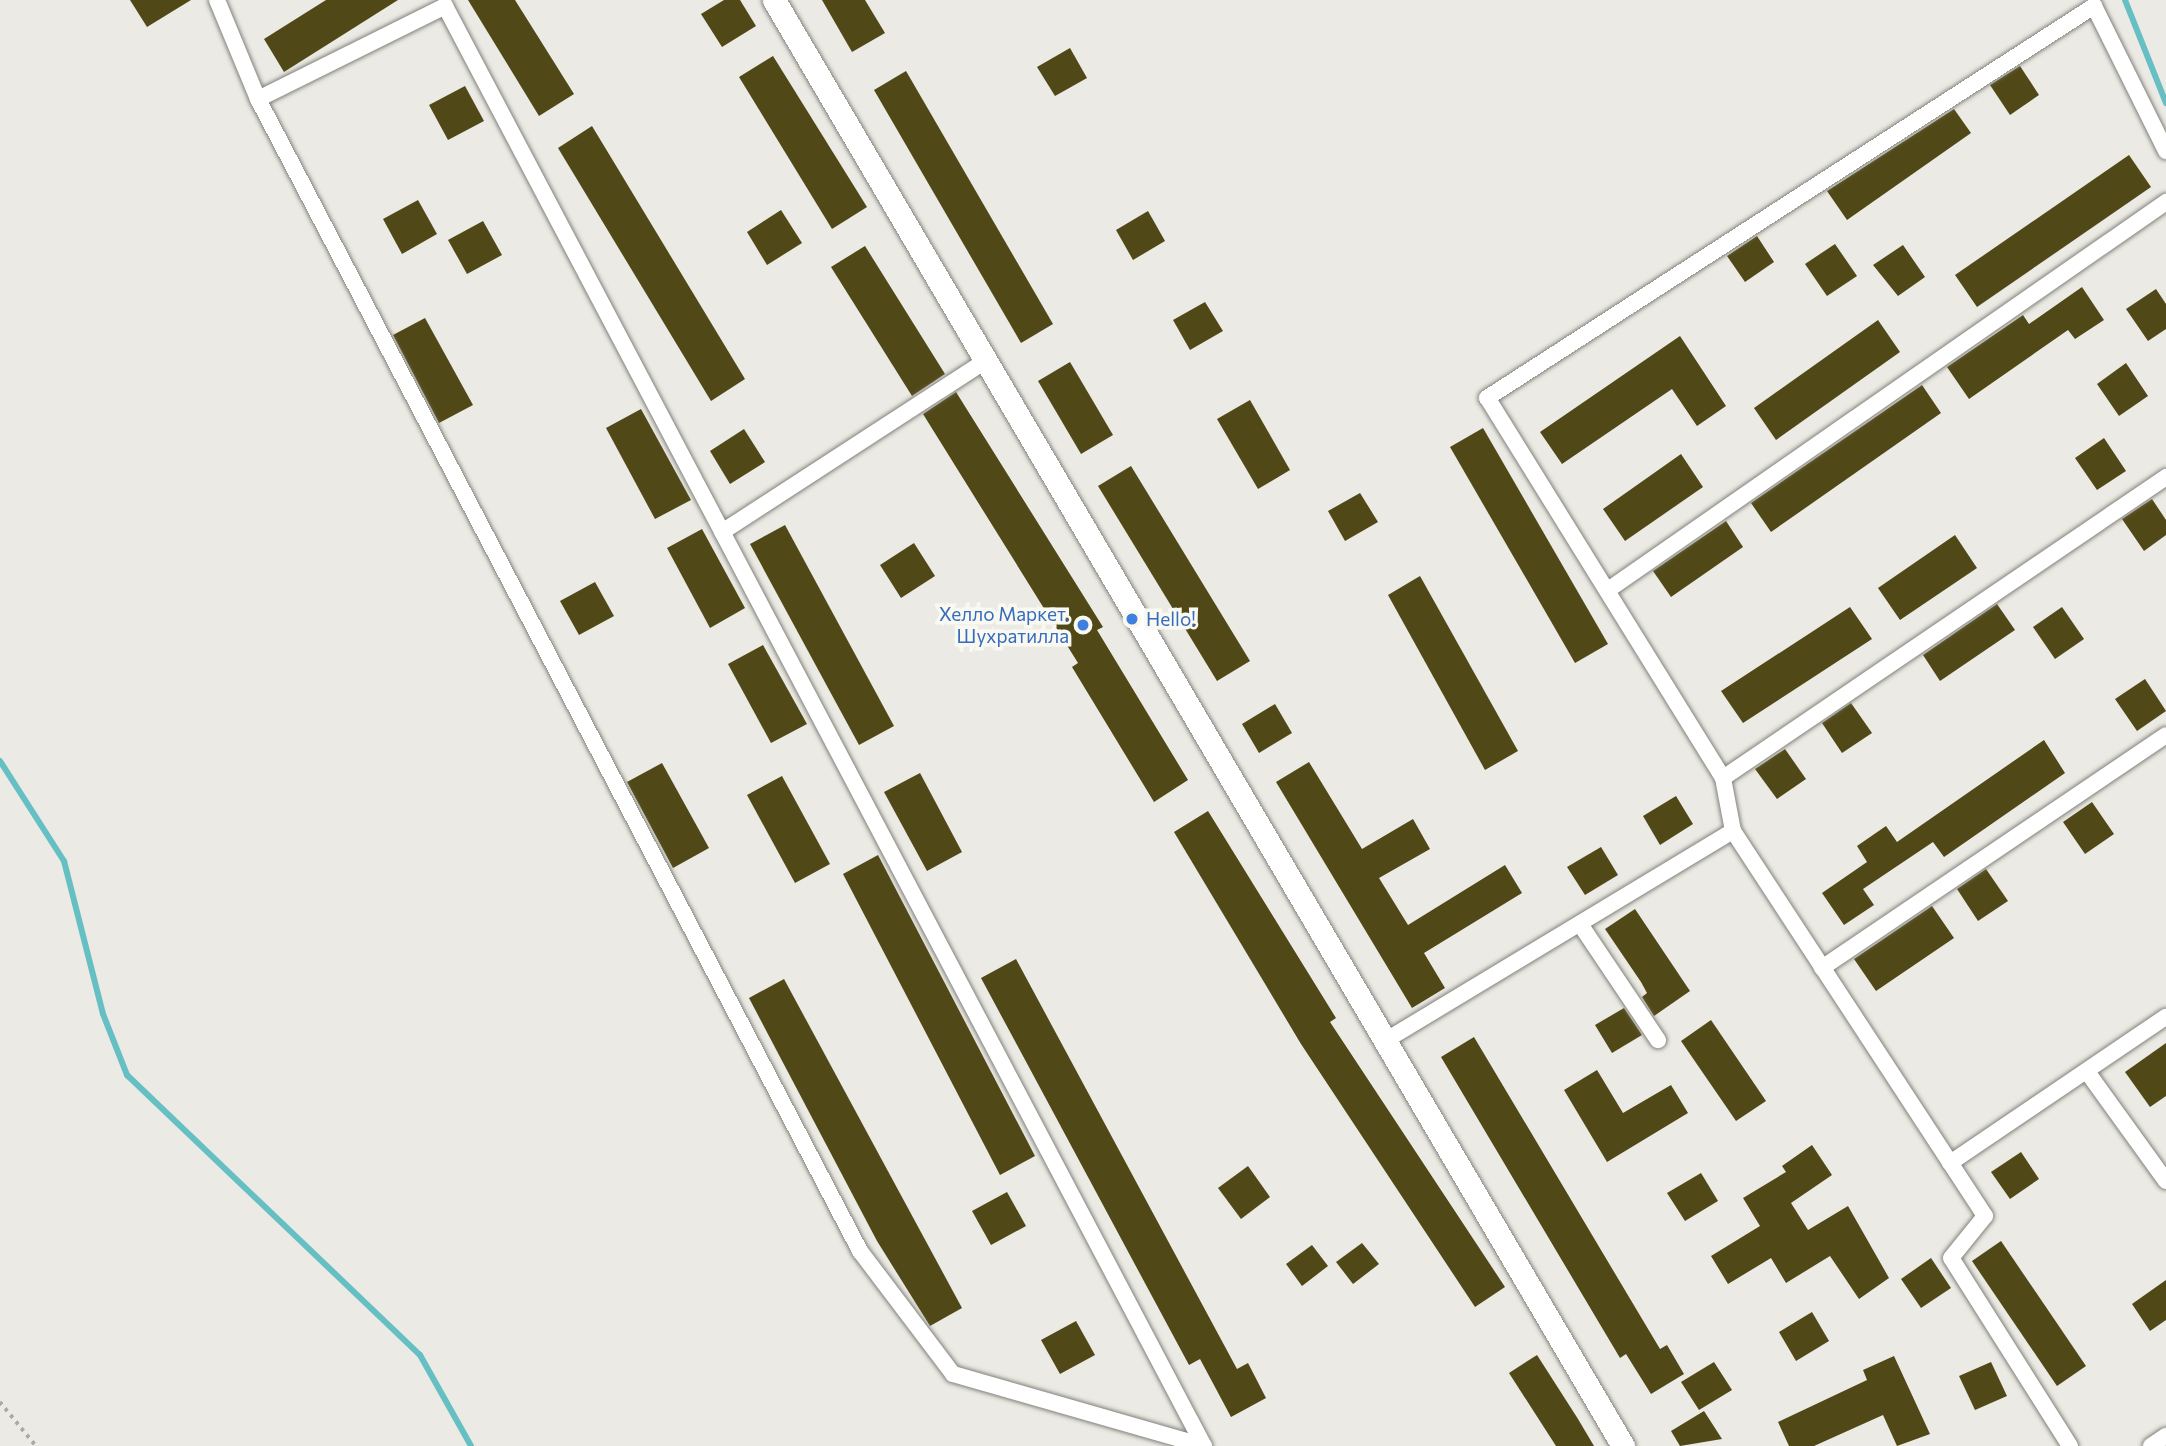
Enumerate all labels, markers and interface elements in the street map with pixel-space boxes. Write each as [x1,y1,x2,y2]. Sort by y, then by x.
place label: Хелло Маркет. Шухратилла [939,603,1069,647]
place label: Hello! [1146,608,1196,630]
marker: Hello! [1124,611,1140,627]
marker: Хелло Маркет. Шухратилла [1075,617,1091,633]

